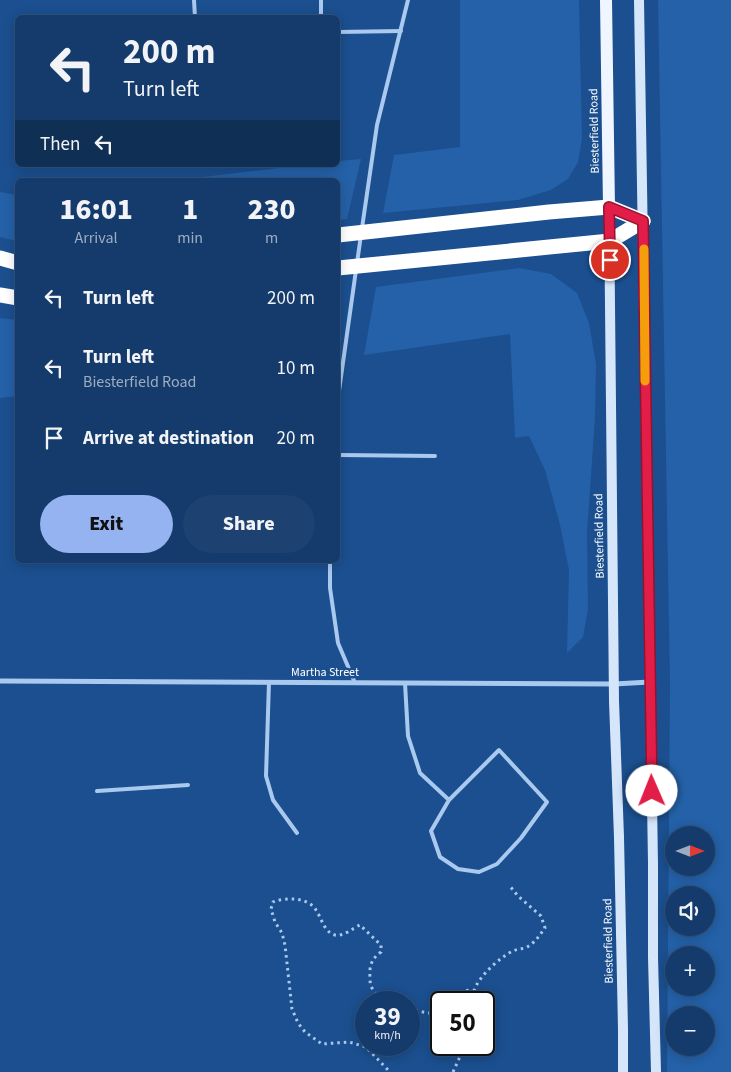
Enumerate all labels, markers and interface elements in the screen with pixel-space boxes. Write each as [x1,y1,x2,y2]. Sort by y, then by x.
text: 200 m [123,27,215,77]
icon: left [40,35,105,100]
text: Turn left [123,73,199,105]
street label: Biesterfield Road [585,88,604,174]
icon: left [90,130,118,158]
text: Then [40,131,80,158]
text: 16:01 [59,188,133,231]
text: 1 [182,188,198,231]
text: 230 [248,188,296,231]
text: Arrival [75,227,118,249]
text: min [177,227,203,249]
text: m [265,227,278,249]
pin [589,239,631,281]
icon: arrive [596,246,624,274]
icon: left [40,284,68,312]
text: Turn left [83,285,154,312]
text: 200 m [267,285,315,312]
text: Turn left [83,344,154,371]
icon: left [40,354,68,382]
text: 10 m [277,355,315,382]
text: Biesterfield Road [83,371,196,393]
icon: arrive [40,424,68,452]
text: Arrive at destination [83,425,254,452]
text: 20 m [277,425,315,452]
street label: Biesterfield Road [590,493,609,579]
button: Exit [40,495,173,553]
button: Share [183,495,315,553]
street label: Martha Street [291,664,359,681]
position arrow [625,764,677,816]
north arrow [665,826,715,876]
map controls [665,826,715,1056]
button: sound [665,886,715,936]
street label: Biesterfield Road [599,898,618,984]
button: + [665,946,715,996]
speed limit sign: 50 [430,991,495,1056]
text: 39 [374,999,401,1035]
button: − [665,1006,715,1056]
text: km/h [374,1027,401,1044]

